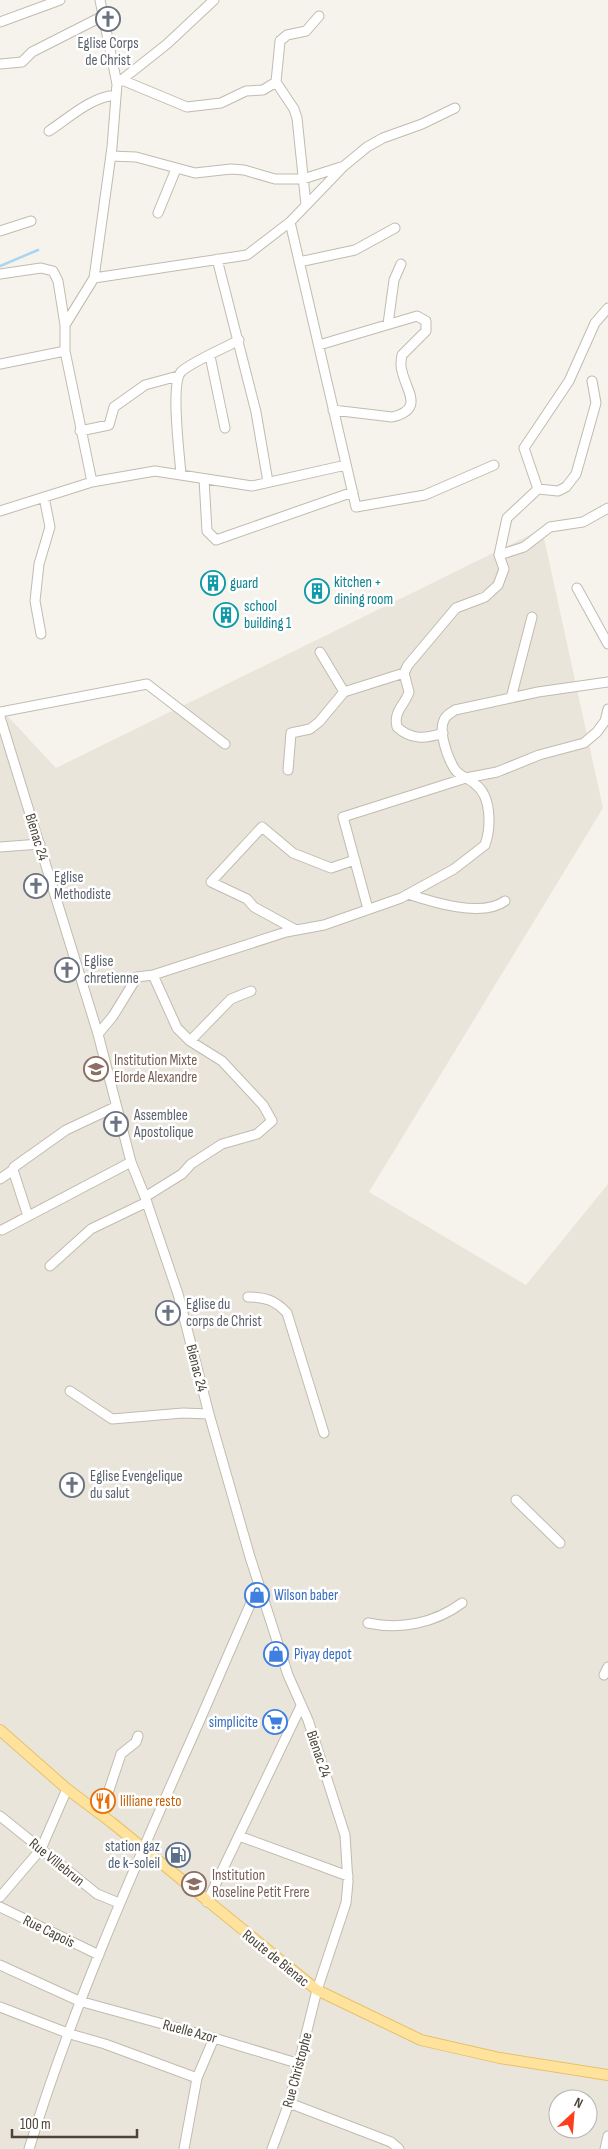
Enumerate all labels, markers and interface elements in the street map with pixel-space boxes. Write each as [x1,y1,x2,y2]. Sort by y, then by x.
church icon: Eglise Corps de Christ [95,6,121,32]
place label: Eglise Corps de Christ [77,34,139,70]
building icon: guard [200,570,226,596]
place label: kitchen + dining room [334,573,393,609]
place label: guard [230,574,258,593]
building icon: kitchen + dining room [304,578,330,604]
place label: school building 1 [244,597,292,633]
building icon: school building 1 [213,602,239,628]
street label: Bienac 24 [20,811,53,863]
place label: Eglise Methodiste [54,868,111,904]
church icon: Eglise Methodiste [23,873,49,899]
place label: Eglise chretienne [84,952,139,988]
church icon: Eglise chretienne [54,957,80,983]
place label: Institution Mixte Elorde Alexandre [114,1051,197,1087]
school or university icon: Institution Mixte Elorde Alexandre [83,1056,109,1082]
place label: Assemblee Apostolique [133,1106,194,1142]
church icon: Assemblee Apostolique [103,1111,129,1137]
place label: Eglise du corps de Christ [186,1295,262,1331]
church icon: Eglise du corps de Christ [155,1300,181,1326]
street label: Bienac 24 [181,1342,212,1394]
place label: Eglise Evengelique du salut [90,1467,183,1503]
church icon: Eglise Evengelique du salut [59,1472,85,1498]
shop icon: Wilson baber [244,1582,270,1608]
place label: Wilson baber [274,1586,339,1605]
shop icon: Piyay depot [263,1641,289,1667]
place label: Piyay depot [294,1645,352,1664]
supermarket icon: simplicite [262,1709,288,1735]
place label: simplicite [209,1713,258,1732]
street label: Bienac 24 [302,1728,335,1780]
restaurant icon: lilliane resto [90,1788,116,1814]
place label: lilliane resto [120,1792,181,1811]
street label: Rue Villebrun [25,1834,88,1891]
place label: station gaz de k-soleil [105,1837,161,1873]
fuel station icon: station gaz de k-soleil [165,1842,191,1868]
place label: Institution Roseline Petit Frere [212,1866,310,1902]
school or university icon: Institution Roseline Petit Frere [181,1871,207,1897]
street label: Rue Capois [20,1911,78,1952]
street label: Route de Bienac [238,1926,313,1991]
street label: Ruelle Azor [161,2015,220,2048]
street label: Rue Christophe [278,2030,317,2110]
north arrow [548,2089,598,2139]
text: N [571,2093,586,2112]
scale bar [12,2106,138,2138]
text: 100 m [20,2115,51,2134]

